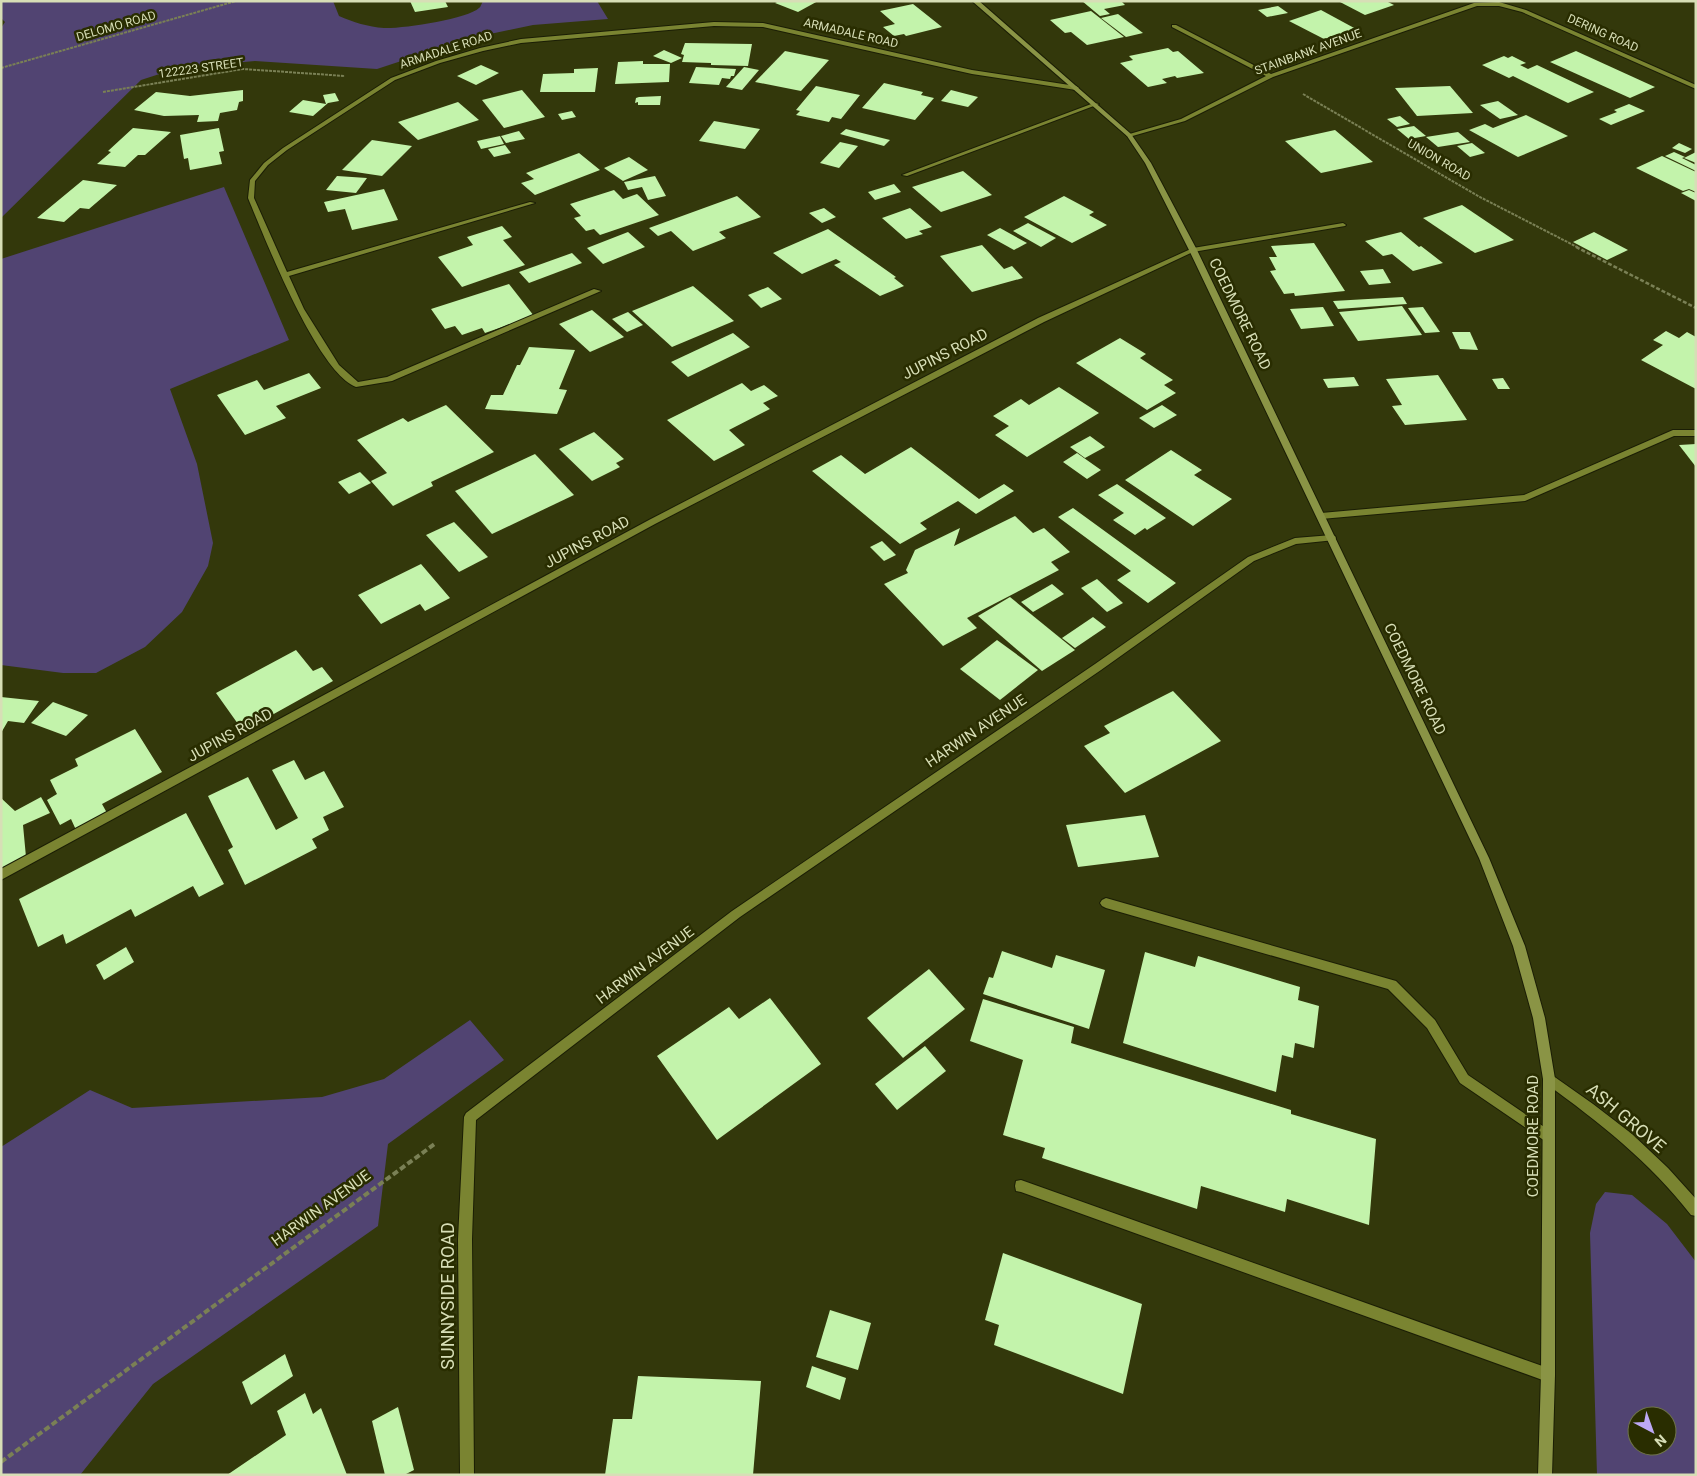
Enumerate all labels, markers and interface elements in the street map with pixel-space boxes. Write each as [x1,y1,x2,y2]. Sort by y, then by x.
street label: DELOMO ROAD [75,8,157,44]
street label: DERING ROAD [1565,11,1641,55]
street label: ARMADALE ROAD [802,15,900,51]
street label: STAINBANK AVENUE [1253,26,1364,78]
street label: ARMADALE ROAD [398,28,494,72]
street label: 122223 STREET [157,55,245,81]
street label: UNION ROAD [1405,136,1473,184]
street label: COEDMORE ROAD [1205,255,1275,373]
street label: JUPINS ROAD [899,325,991,383]
street label: JUPINS ROAD [541,512,633,572]
street label: COEDMORE ROAD [1380,620,1450,738]
street label: HARWIN AVENUE [922,690,1030,771]
street label: JUPINS ROAD [185,704,275,766]
street label: HARWIN AVENUE [593,922,698,1008]
street label: COEDMORE ROAD [1524,1075,1542,1197]
street label: ASH GROVE [1582,1078,1670,1157]
street label: HARWIN AVENUE [268,1166,374,1250]
street label: SUNNYSIDE ROAD [437,1222,458,1370]
north arrow [1627,1406,1677,1456]
text: N [1652,1432,1670,1450]

